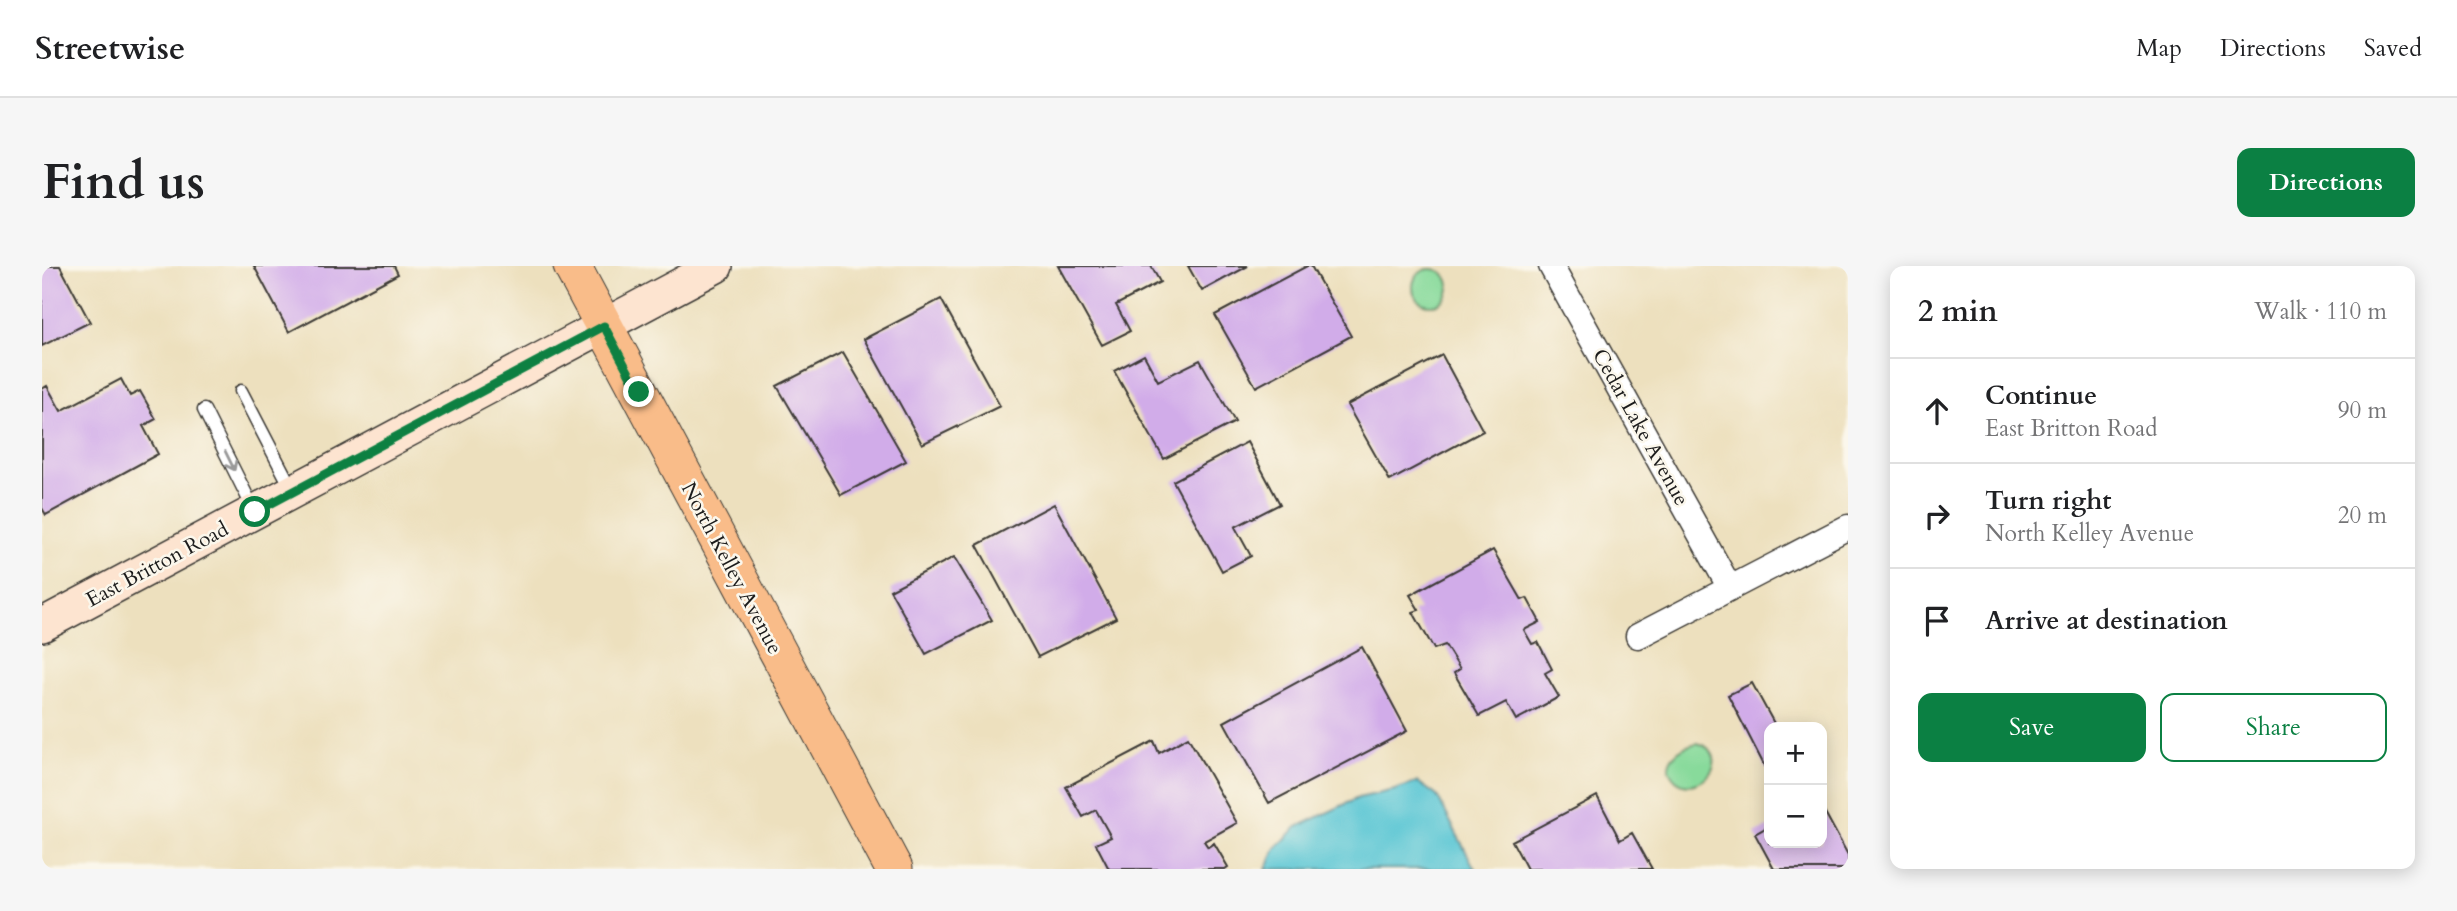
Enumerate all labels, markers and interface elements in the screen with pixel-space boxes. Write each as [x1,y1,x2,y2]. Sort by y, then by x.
text: Streetwise [35,26,185,71]
text: Map [2136,32,2182,65]
text: Directions [2220,32,2326,65]
text: Saved [2364,32,2422,65]
button: Directions [2237,148,2415,217]
text: Find us [42,149,205,216]
text: 2 min [1918,291,1998,332]
text: Walk · 110 m [2254,296,2387,327]
street label: Cedar Lake Avenue [1585,343,1696,511]
route end [623,376,654,407]
text: Continue [1985,378,2097,413]
icon: ahead [1918,392,1956,430]
text: 90 m [2338,395,2387,426]
text: East Britton Road [1985,413,2158,444]
one-way arrow [223,450,237,471]
street label: North Kelley Avenue [674,477,789,659]
text: Turn right [1985,483,2112,518]
route start [239,496,270,527]
icon: right [1918,497,1956,535]
text: 20 m [2338,500,2387,531]
street label: East Britton Road [81,515,234,614]
text: North Kelley Avenue [1985,518,2194,549]
icon: arrive [1918,602,1956,640]
text: Arrive at destination [1985,603,2228,638]
button: Save [1918,693,2146,762]
button: Share [2160,693,2387,762]
map controls [1764,722,1827,848]
button: + [1764,722,1827,785]
button: − [1764,785,1827,848]

